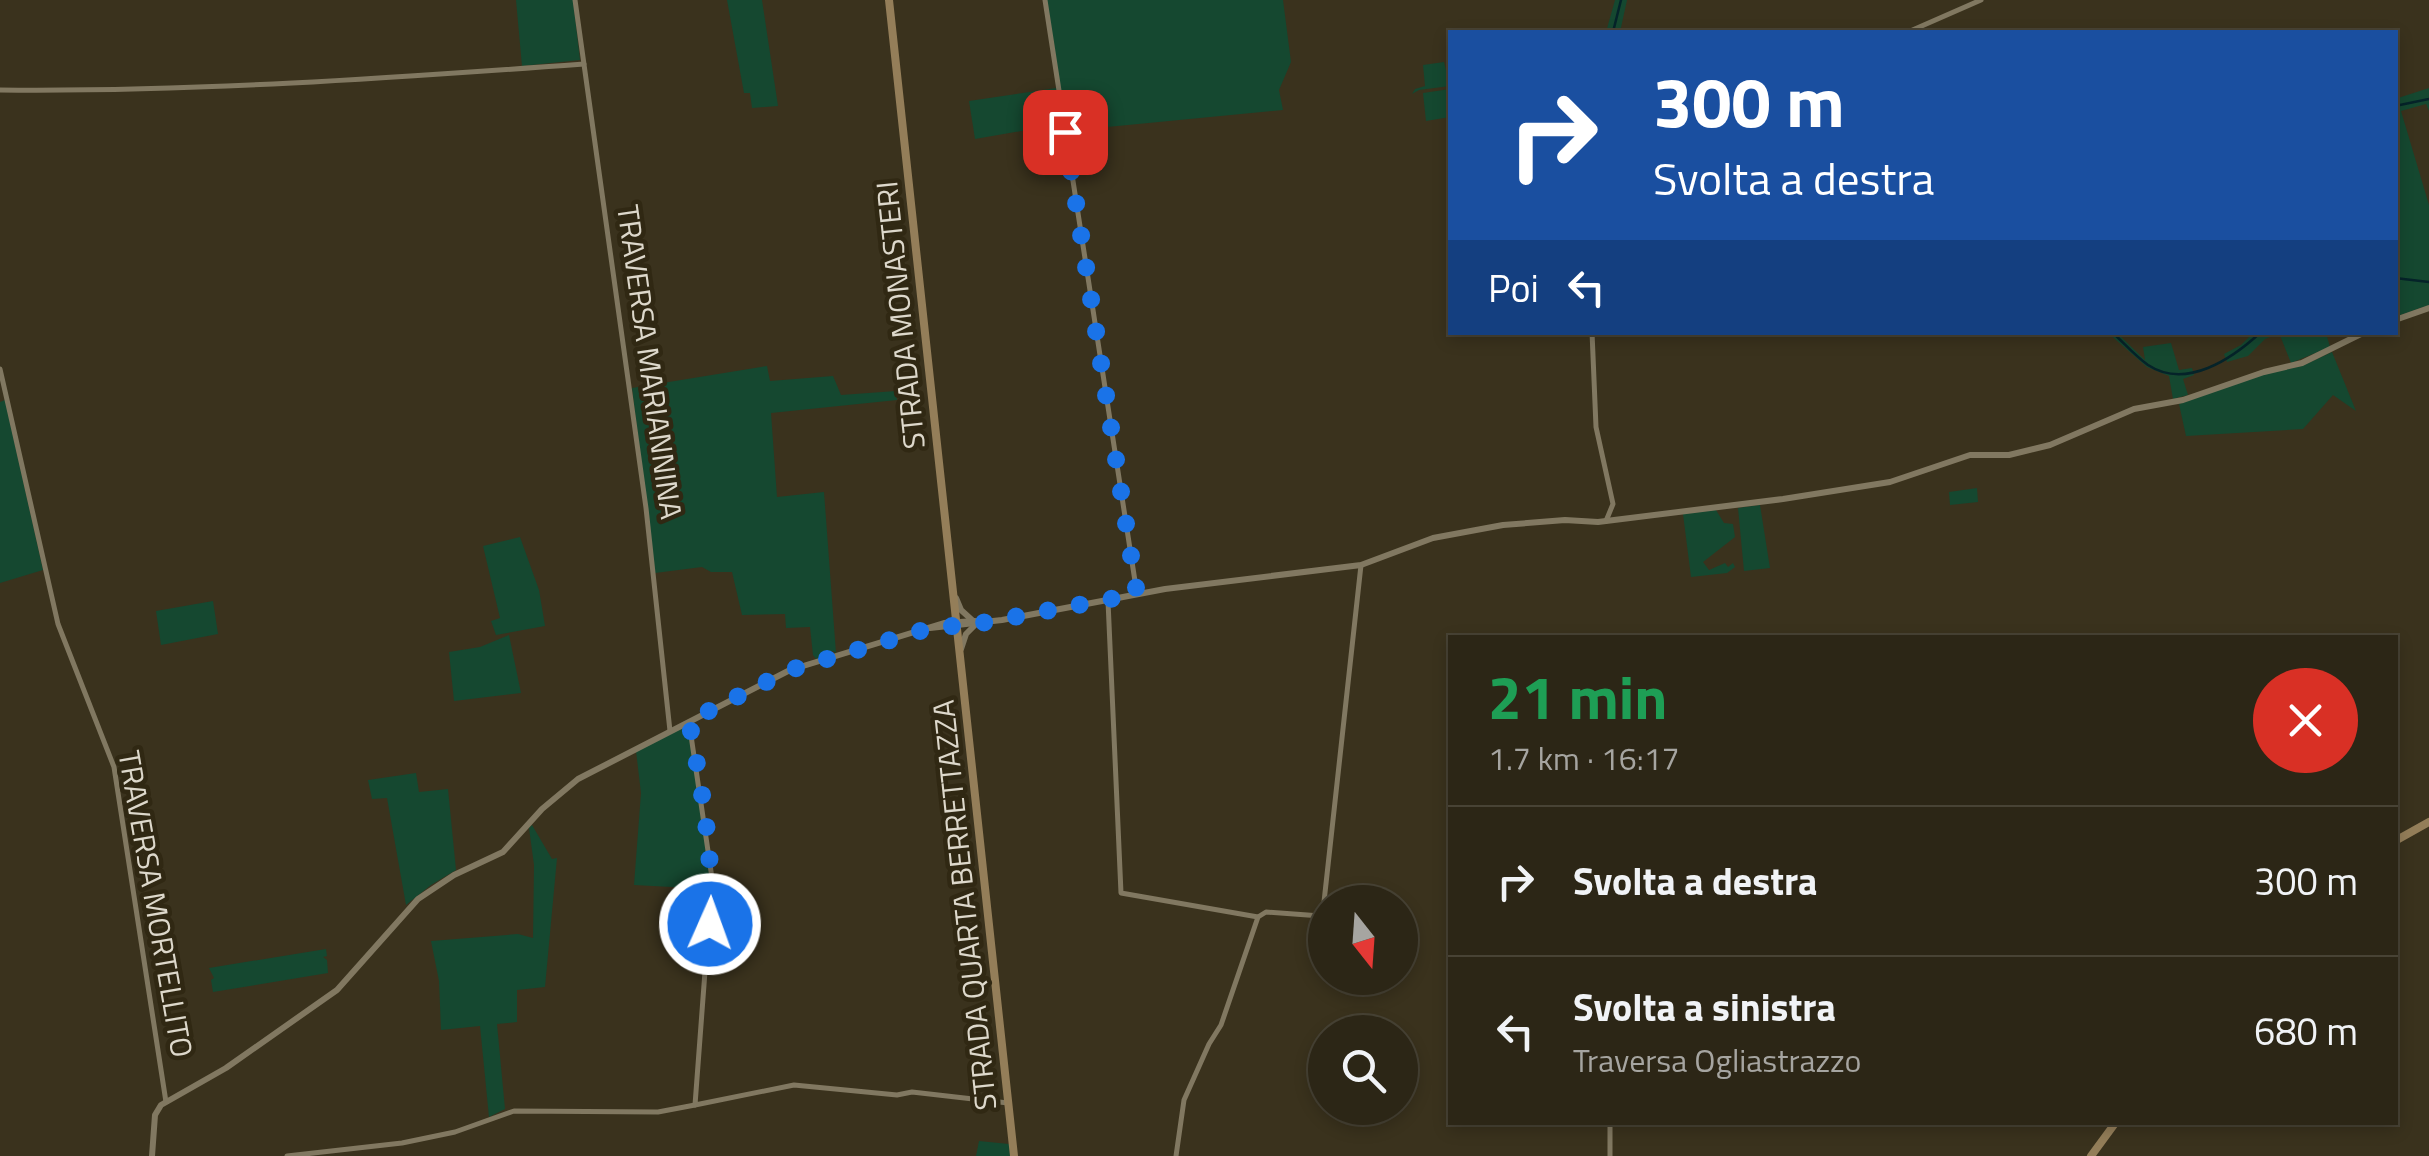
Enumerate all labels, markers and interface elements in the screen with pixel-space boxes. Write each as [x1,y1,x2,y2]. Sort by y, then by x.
text: 300 m [1653,48,1845,154]
icon: right [1488,70,1618,200]
pin [1023,90,1108,175]
icon: arrive [1038,105,1093,160]
text: Svolta a destra [1653,144,1934,212]
street label: STRADA MONASTERI [863,179,937,451]
street label: TRAVERSA MARIANNINA [605,202,695,522]
text: Poi [1488,259,1539,317]
icon: left [1559,260,1614,315]
text: 21 min [1488,651,1667,742]
button: close [2253,668,2358,773]
street label: STRADA QUARTA BERRETTAZZA [920,698,1008,1112]
text: 1.7 km · 16:17 [1488,734,1680,782]
street label: TRAVERSA MORTELLITO [106,747,206,1061]
text: Svolta a destra [1573,852,1818,910]
text: 300 m [2254,852,2358,910]
icon: right [1488,854,1543,909]
position arrow [658,872,762,976]
north arrow [1308,885,1418,995]
map controls [1308,885,1418,1125]
text: Svolta a sinistra [1573,978,1836,1036]
text: 680 m [2254,1002,2358,1060]
icon: left [1488,1004,1543,1059]
button: search [1308,1015,1418,1125]
text: Traversa Ogliastrazzo [1573,1036,1861,1084]

